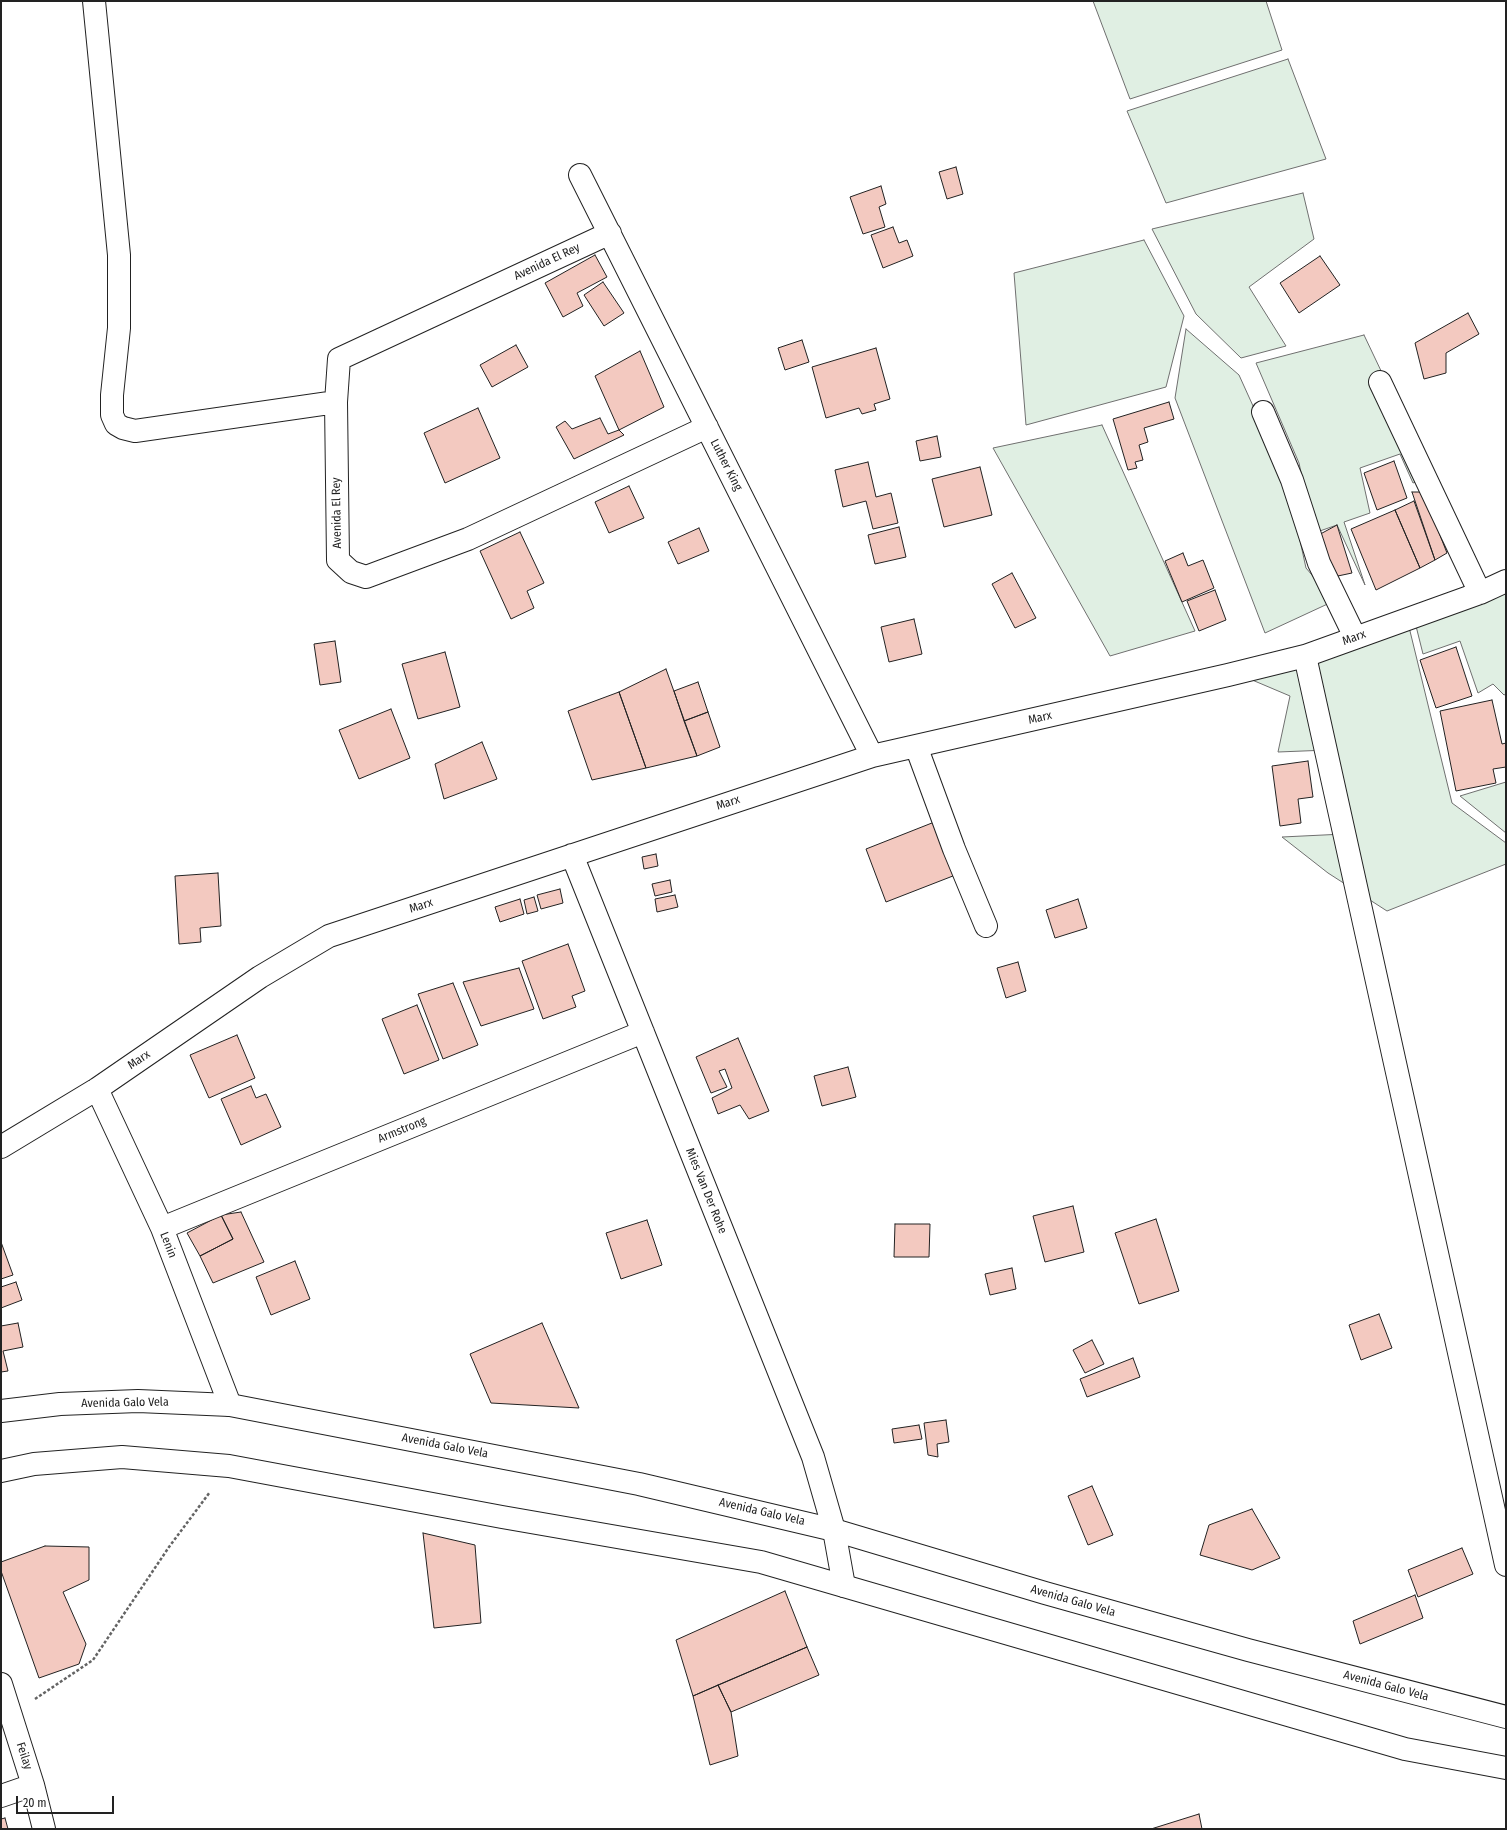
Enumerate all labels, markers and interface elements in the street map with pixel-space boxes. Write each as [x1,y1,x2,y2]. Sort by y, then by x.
street label: Avenida El Rey [512,240,582,284]
street label: Luther King [707,437,745,493]
street label: Avenida El Rey [329,477,345,549]
street label: Marx [1340,627,1368,649]
street label: Marx [1027,708,1053,728]
street label: Marx [714,792,742,814]
street label: Marx [407,895,435,917]
street label: Marx [125,1047,153,1073]
street label: Armstrong [376,1114,428,1146]
street label: Mies Van Der Rohe [682,1146,730,1236]
street label: Lenin [157,1230,179,1260]
street label: Avenida Galo Vela [81,1395,169,1411]
street label: Avenida Galo Vela [401,1431,489,1461]
street label: Avenida Galo Vela [718,1495,806,1529]
street label: Avenida Galo Vela [1029,1582,1117,1620]
street label: Avenida Galo Vela [1342,1668,1430,1704]
street label: Feilay [13,1740,35,1772]
scale bar [18,1788,116,1814]
text: 20 m [23,1796,47,1810]

